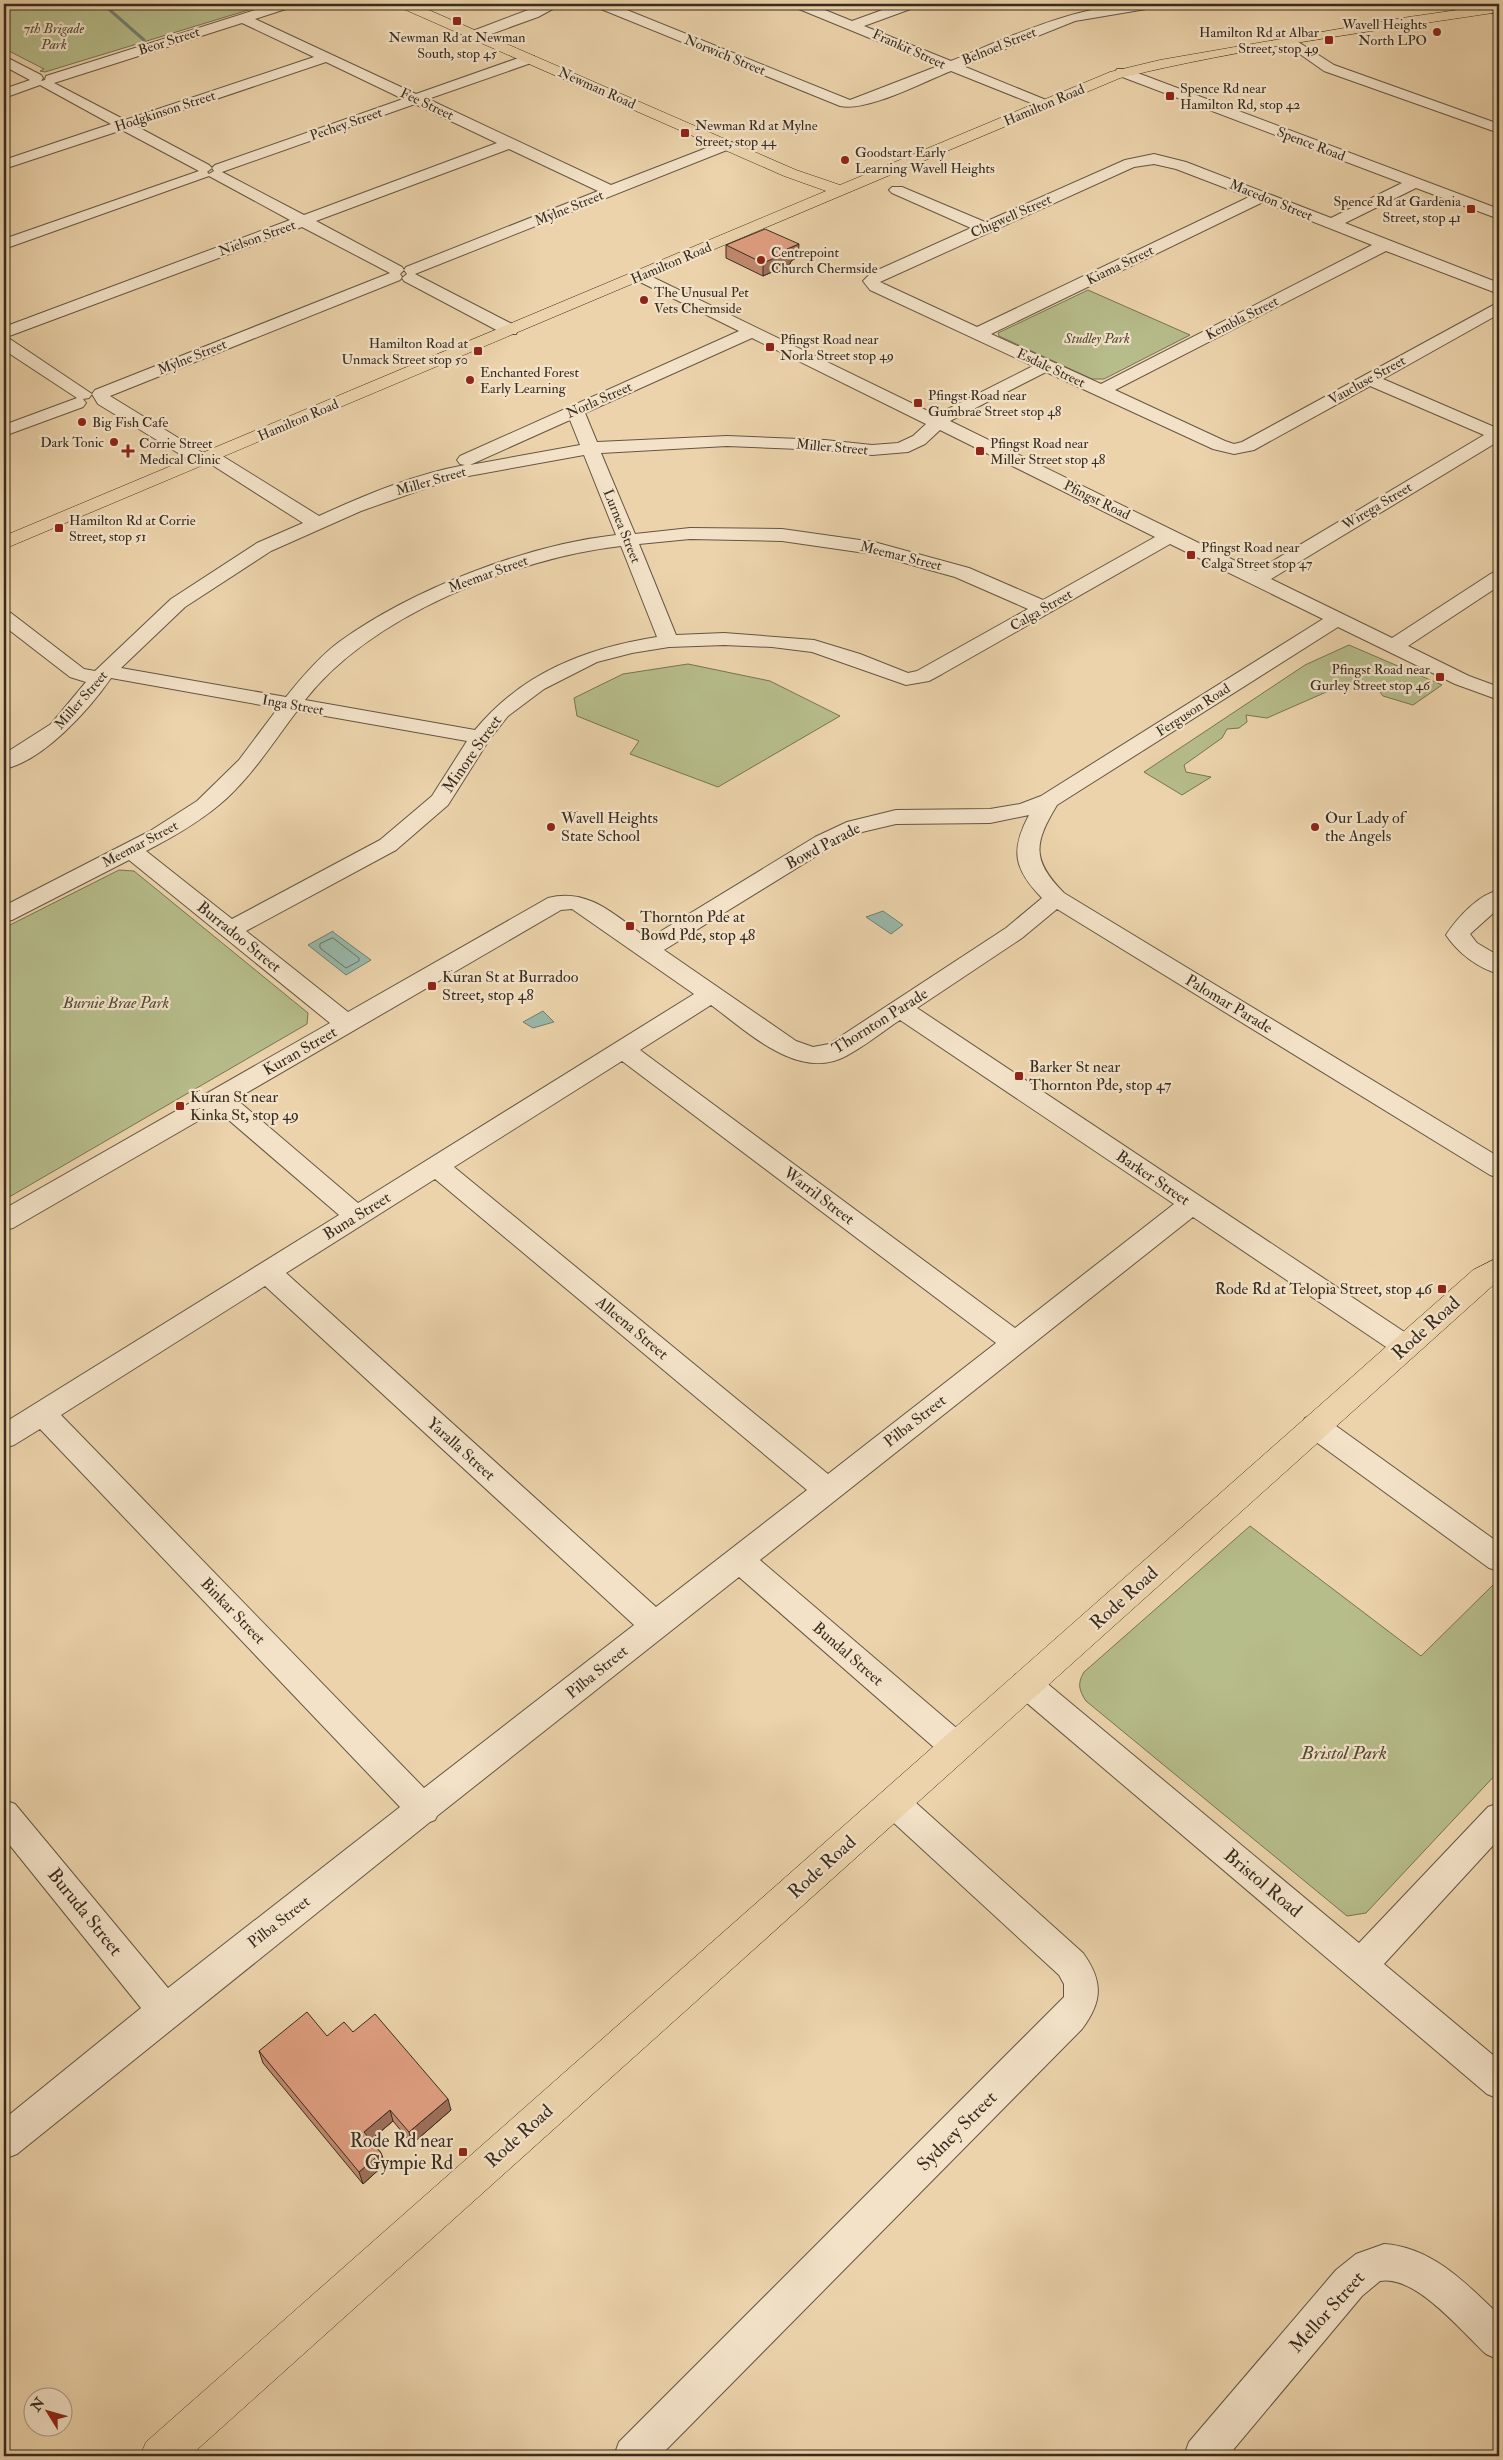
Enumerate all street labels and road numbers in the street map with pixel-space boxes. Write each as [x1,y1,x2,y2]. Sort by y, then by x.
street label: Beor Street [136,23,202,59]
street label: Belnoel Street [959,23,1039,69]
street label: Frankit Street [870,25,949,73]
street label: Norwich Street [682,31,769,79]
street label: Newman Road [556,63,638,113]
street label: Hamilton Road [1001,80,1087,130]
street label: Fee Street [398,84,457,124]
street label: Hodgkinson Street [112,87,218,135]
street label: Pechey Street [308,104,385,145]
street label: Spence Road [1274,123,1348,166]
street label: Macedon Street [1227,176,1316,225]
street label: Mylne Street [532,186,607,230]
street label: Chigwell Street [968,190,1054,241]
street label: Nielson Street [216,216,298,260]
street label: Hamilton Road [628,238,714,288]
street label: Kiama Street [1084,241,1157,289]
street label: Kembla Street [1203,292,1281,344]
street label: Mylne Street [155,335,230,379]
street label: Esdale Street [1014,345,1088,391]
street label: Vaucluse Street [1325,352,1409,408]
street label: Norla Street [564,378,635,422]
street label: Hamilton Road [255,395,341,445]
street label: Miller Street [795,435,869,459]
street label: Miller Street [394,463,468,499]
street label: Pfingst Road [1061,477,1133,523]
street label: Wirega Street [1338,478,1415,534]
street label: Lurnea Street [599,487,645,566]
street label: Meemar Street [858,538,944,574]
street label: Meemar Street [446,552,531,596]
street label: Calga Street [1007,585,1075,635]
street label: Miller Street [51,667,111,733]
street label: Ferguson Road [1153,680,1233,740]
street label: Inga Street [261,691,326,719]
street label: Minore Street [438,711,506,797]
street label: Meemar Street [99,817,181,871]
street label: Bowd Parade [782,818,864,874]
street label: Burradoo Street [193,897,285,977]
street label: Palomar Parade [1182,970,1277,1038]
street label: Thornton Parade [828,983,932,1058]
street label: Kuran Street [260,1022,340,1080]
street label: Barker Street [1112,1146,1194,1210]
street label: Warril Street [779,1162,858,1229]
street label: Buna Street [320,1188,394,1244]
street label: Alleena Street [591,1291,672,1364]
street label: Rode Road [1387,1291,1466,1365]
street label: Pilba Street [880,1390,950,1452]
street label: Yaralla Street [423,1413,499,1485]
street label: Rode Road [1085,1561,1164,1635]
street label: Binkar Street [196,1574,270,1648]
street label: Bundal Street [808,1618,888,1690]
street label: Pilba Street [562,1641,632,1703]
street label: Rode Road [783,1830,862,1904]
street label: Bristol Road [1219,1843,1307,1923]
street label: Buruda Street [42,1863,128,1961]
street label: Pilba Street [244,1891,314,1953]
street label: Sydney Street [912,2086,1002,2176]
street label: Rode Road [480,2099,559,2173]
street label: Mellor Street [1284,2266,1370,2358]

